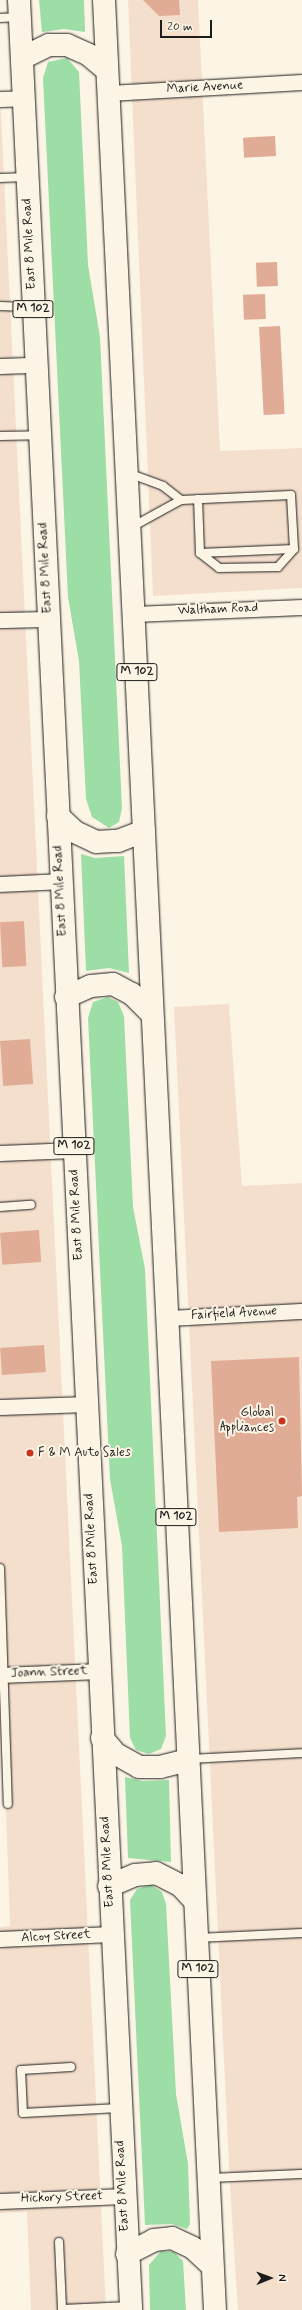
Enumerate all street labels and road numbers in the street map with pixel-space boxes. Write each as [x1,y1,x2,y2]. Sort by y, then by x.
street label: Marie Avenue [166,78,244,98]
street label: East 8 Mile Road [20,198,40,290]
road number: M 102 [12,299,54,319]
street label: East 8 Mile Road [36,522,56,614]
street label: Waltham Road [178,601,258,619]
road number: M 102 [116,662,158,682]
street label: East 8 Mile Road [51,845,71,937]
road number: M 102 [53,1136,95,1156]
street label: East 8 Mile Road [67,1169,87,1261]
street label: Fairfield Avenue [189,1304,279,1324]
street label: East 8 Mile Road [82,1493,102,1585]
road number: M 102 [155,1507,197,1527]
street label: Joann Street [10,1664,88,1682]
street label: East 8 Mile Road [98,1816,118,1908]
street label: Alcoy Street [21,1927,91,1947]
road number: M 102 [177,1959,219,1979]
street label: East 8 Mile Road [113,2140,133,2232]
street label: Hickory Street [21,2189,103,2207]

